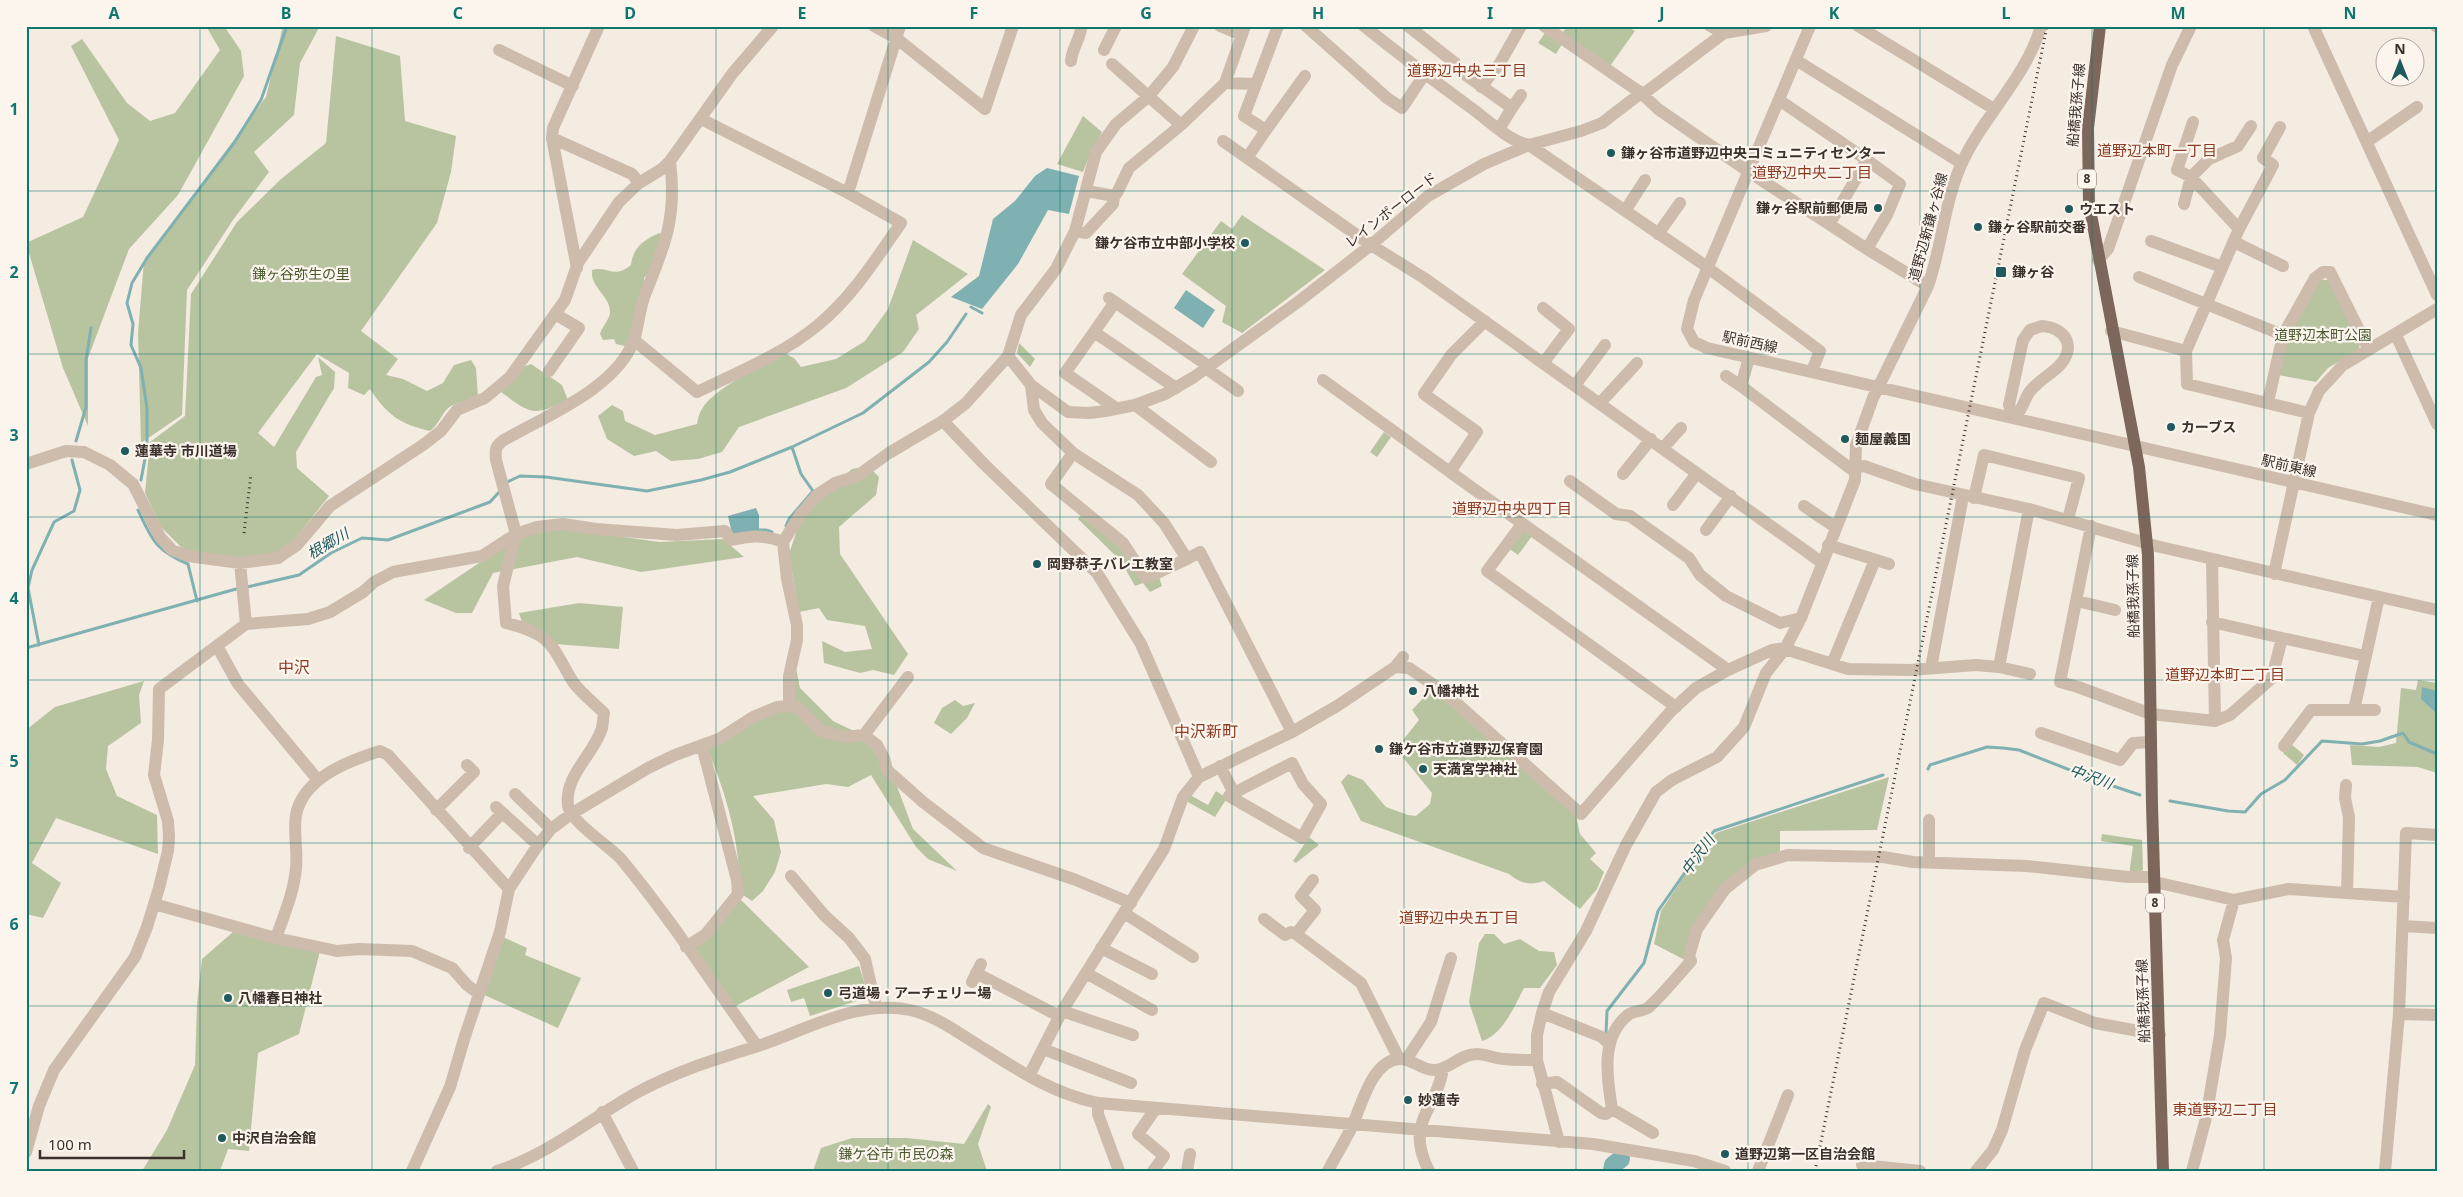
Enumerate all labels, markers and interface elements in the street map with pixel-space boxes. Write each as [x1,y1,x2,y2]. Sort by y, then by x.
text: A [108,2,120,24]
text: B [281,2,291,24]
text: C [453,2,463,24]
text: D [624,2,636,24]
text: E [798,2,807,24]
text: F [970,2,978,24]
text: G [1140,2,1152,24]
text: H [1312,2,1324,24]
text: I [1487,2,1493,24]
text: J [1657,2,1665,24]
text: K [1829,2,1840,24]
text: L [2002,2,2011,24]
text: M [2170,2,2186,24]
text: N [2343,2,2357,24]
north arrow [2376,38,2426,88]
text: N [2394,39,2406,58]
district label: 道野辺中央三丁目 [1407,60,1527,80]
street label: 船橋我孫子線 [2062,62,2089,148]
text: 1 [9,98,19,120]
district label: 道野辺本町一丁目 [2097,140,2217,160]
place label: 鎌ヶ谷市道野辺中央コミュニティセンター [1621,143,1886,162]
marker: 鎌ヶ谷市道野辺中央コミュニティセンター [1605,147,1617,159]
district label: 道野辺中央二丁目 [1752,162,1872,182]
street label: レインボーロード [1341,168,1441,252]
street label: 道野辺新鎌ヶ谷線 [1904,170,1951,283]
road number: 8 [2078,170,2096,188]
place label: 鎌ヶ谷駅前郵便局 [1756,198,1868,217]
place label: ウエスト [2079,199,2135,218]
marker: 鎌ヶ谷駅前郵便局 [1872,202,1884,214]
marker: ウエスト [2063,203,2075,215]
place label: 鎌ヶ谷駅前交番 [1988,217,2086,236]
marker: 鎌ヶ谷駅前交番 [1972,221,1984,233]
place label: 鎌ケ谷市立中部小学校 [1095,233,1235,252]
marker: 鎌ケ谷市立中部小学校 [1239,237,1251,249]
text: 2 [9,261,19,283]
place label: 鎌ヶ谷 [2012,262,2055,281]
park label: 鎌ヶ谷弥生の里 [252,264,350,283]
marker: 鎌ヶ谷 [1994,265,2008,279]
park label: 道野辺本町公園 [2274,325,2372,344]
street label: 駅前西線 [1721,326,1779,357]
place label: カーブス [2181,417,2236,436]
marker: カーブス [2165,421,2177,433]
text: 3 [9,424,19,446]
place label: 麺屋義国 [1855,429,1911,448]
marker: 麺屋義国 [1839,433,1851,445]
place label: 蓮華寺 市川道場 [135,441,237,460]
marker: 蓮華寺 市川道場 [119,445,131,457]
street label: 駅前東線 [2260,450,2319,481]
district label: 道野辺中央四丁目 [1452,498,1572,518]
water label: 根郷川 [303,522,354,563]
place label: 岡野恭子バレエ教室 [1047,554,1173,573]
street label: 船橋我孫子線 [2122,554,2143,638]
marker: 岡野恭子バレエ教室 [1031,558,1043,570]
text: 4 [9,587,19,609]
district label: 中沢 [278,656,310,678]
district label: 道野辺本町二丁目 [2165,664,2285,684]
place label: 八幡神社 [1423,681,1479,700]
marker: 八幡神社 [1407,685,1419,697]
district label: 中沢新町 [1174,720,1238,742]
place label: 鎌ケ谷市立道野辺保育園 [1389,739,1543,758]
marker: 鎌ケ谷市立道野辺保育園 [1373,743,1385,755]
text: 5 [9,750,19,772]
place label: 天満宮学神社 [1433,759,1517,778]
water label: 中沢川 [2067,759,2118,794]
marker: 天満宮学神社 [1417,763,1429,775]
water label: 中沢川 [1676,829,1720,878]
road number: 8 [2146,894,2164,912]
district label: 道野辺中央五丁目 [1399,907,1519,927]
text: 6 [9,913,19,935]
street label: 船橋我孫子線 [2132,959,2153,1043]
place label: 弓道場・アーチェリー場 [838,983,991,1002]
marker: 弓道場・アーチェリー場 [822,987,834,999]
place label: 八幡春日神社 [238,988,322,1007]
marker: 八幡春日神社 [222,992,234,1004]
text: 7 [9,1077,19,1099]
place label: 妙蓮寺 [1418,1090,1460,1109]
marker: 妙蓮寺 [1402,1094,1414,1106]
district label: 東道野辺二丁目 [2172,1099,2278,1119]
scale bar [40,1127,184,1159]
place label: 中沢自治会館 [232,1128,316,1147]
marker: 中沢自治会館 [216,1132,228,1144]
text: 100 m [48,1134,92,1154]
park label: 鎌ケ谷市 市民の森 [838,1144,954,1163]
place label: 道野辺第一区自治会館 [1735,1144,1875,1163]
marker: 道野辺第一区自治会館 [1719,1148,1731,1160]

